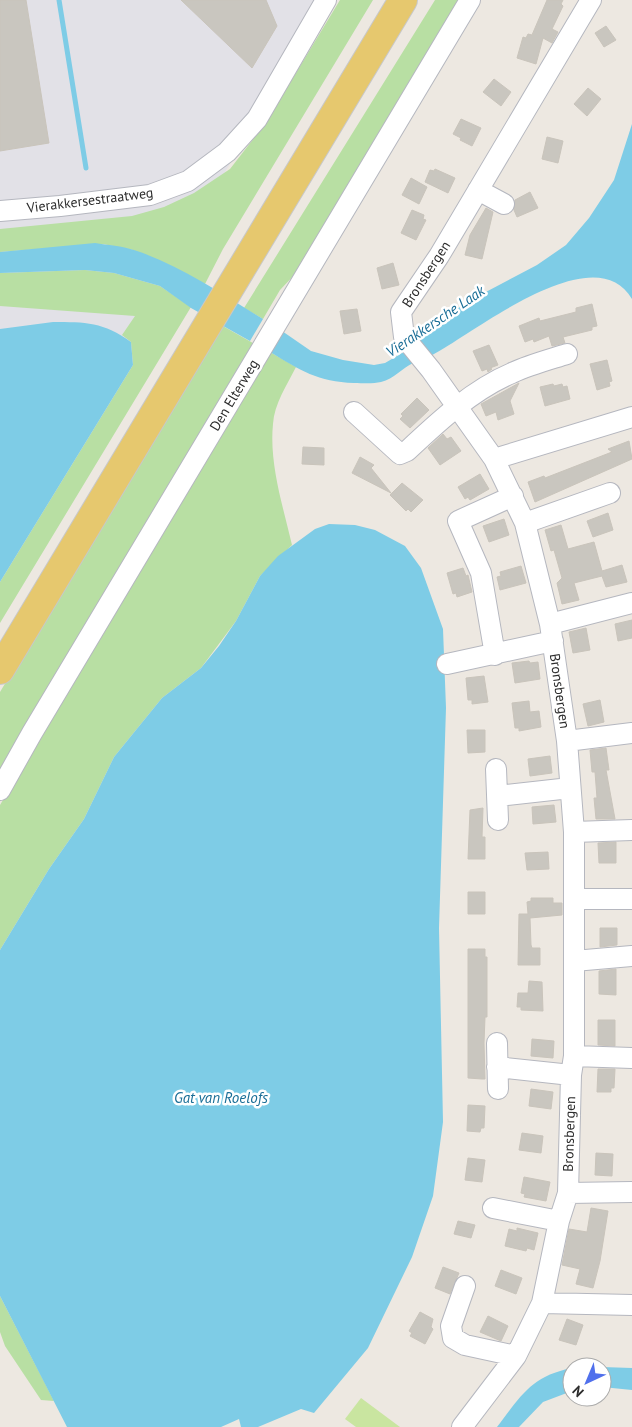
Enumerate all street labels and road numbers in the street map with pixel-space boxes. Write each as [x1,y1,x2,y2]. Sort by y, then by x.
street label: Vierakkersestraatweg [25,183,154,217]
street label: Bronsbergen [398,237,454,311]
street label: Den Elterweg [206,356,262,434]
street label: Bronsbergen [546,652,574,730]
street label: Bronsbergen [559,1096,579,1172]

